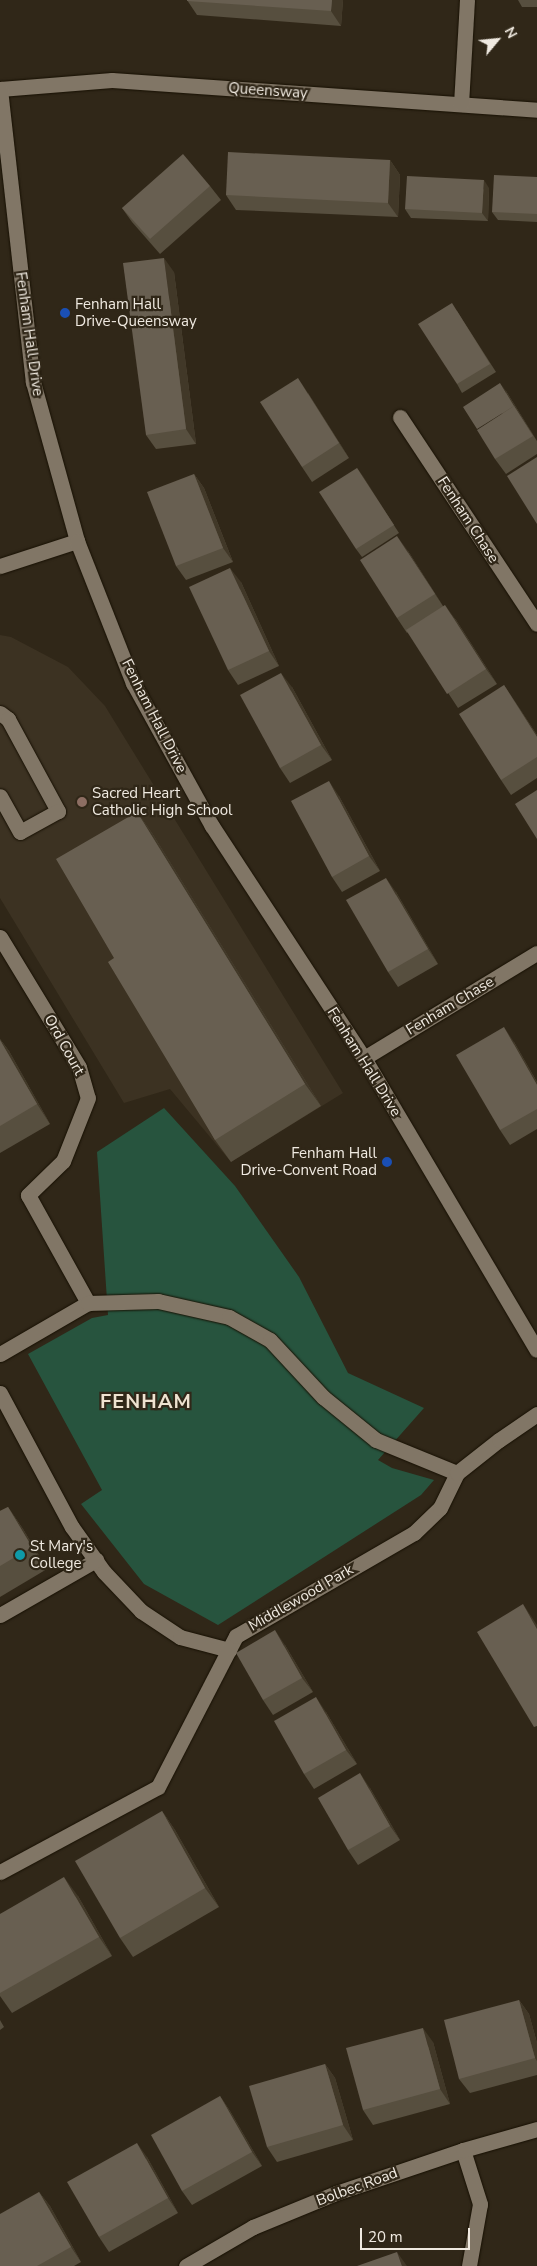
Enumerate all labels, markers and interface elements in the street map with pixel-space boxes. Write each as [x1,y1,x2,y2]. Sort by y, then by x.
north arrow [472,15,522,65]
text: N [500,24,522,42]
street label: Queensway [228,79,308,103]
street label: Fenham Hall Drive [11,271,47,397]
place label: Fenham Hall Drive-Queensway [75,295,197,330]
marker: Fenham Hall Drive-Queensway [59,307,71,319]
street label: Fenham Chase [433,473,503,567]
street label: Fenham Hall Drive [118,656,190,776]
place label: Sacred Heart Catholic High School [92,784,232,819]
marker: Sacred Heart Catholic High School [76,796,88,808]
street label: Fenham Chase [403,973,497,1039]
street label: Fenham Hall Drive [323,1004,405,1120]
street label: Ord Court [40,1011,88,1079]
place label: Fenham Hall Drive-Convent Road [240,1144,377,1179]
marker: Fenham Hall Drive-Convent Road [381,1156,393,1168]
district label: FENHAM [99,1389,193,1413]
place label: St Mary's College [30,1537,93,1572]
marker: St Mary's College [14,1549,26,1561]
street label: Middlewood Park [245,1561,357,1635]
street label: Bolbec Road [314,2164,400,2210]
scale bar [362,2218,472,2250]
text: 20 m [368,2227,403,2247]

